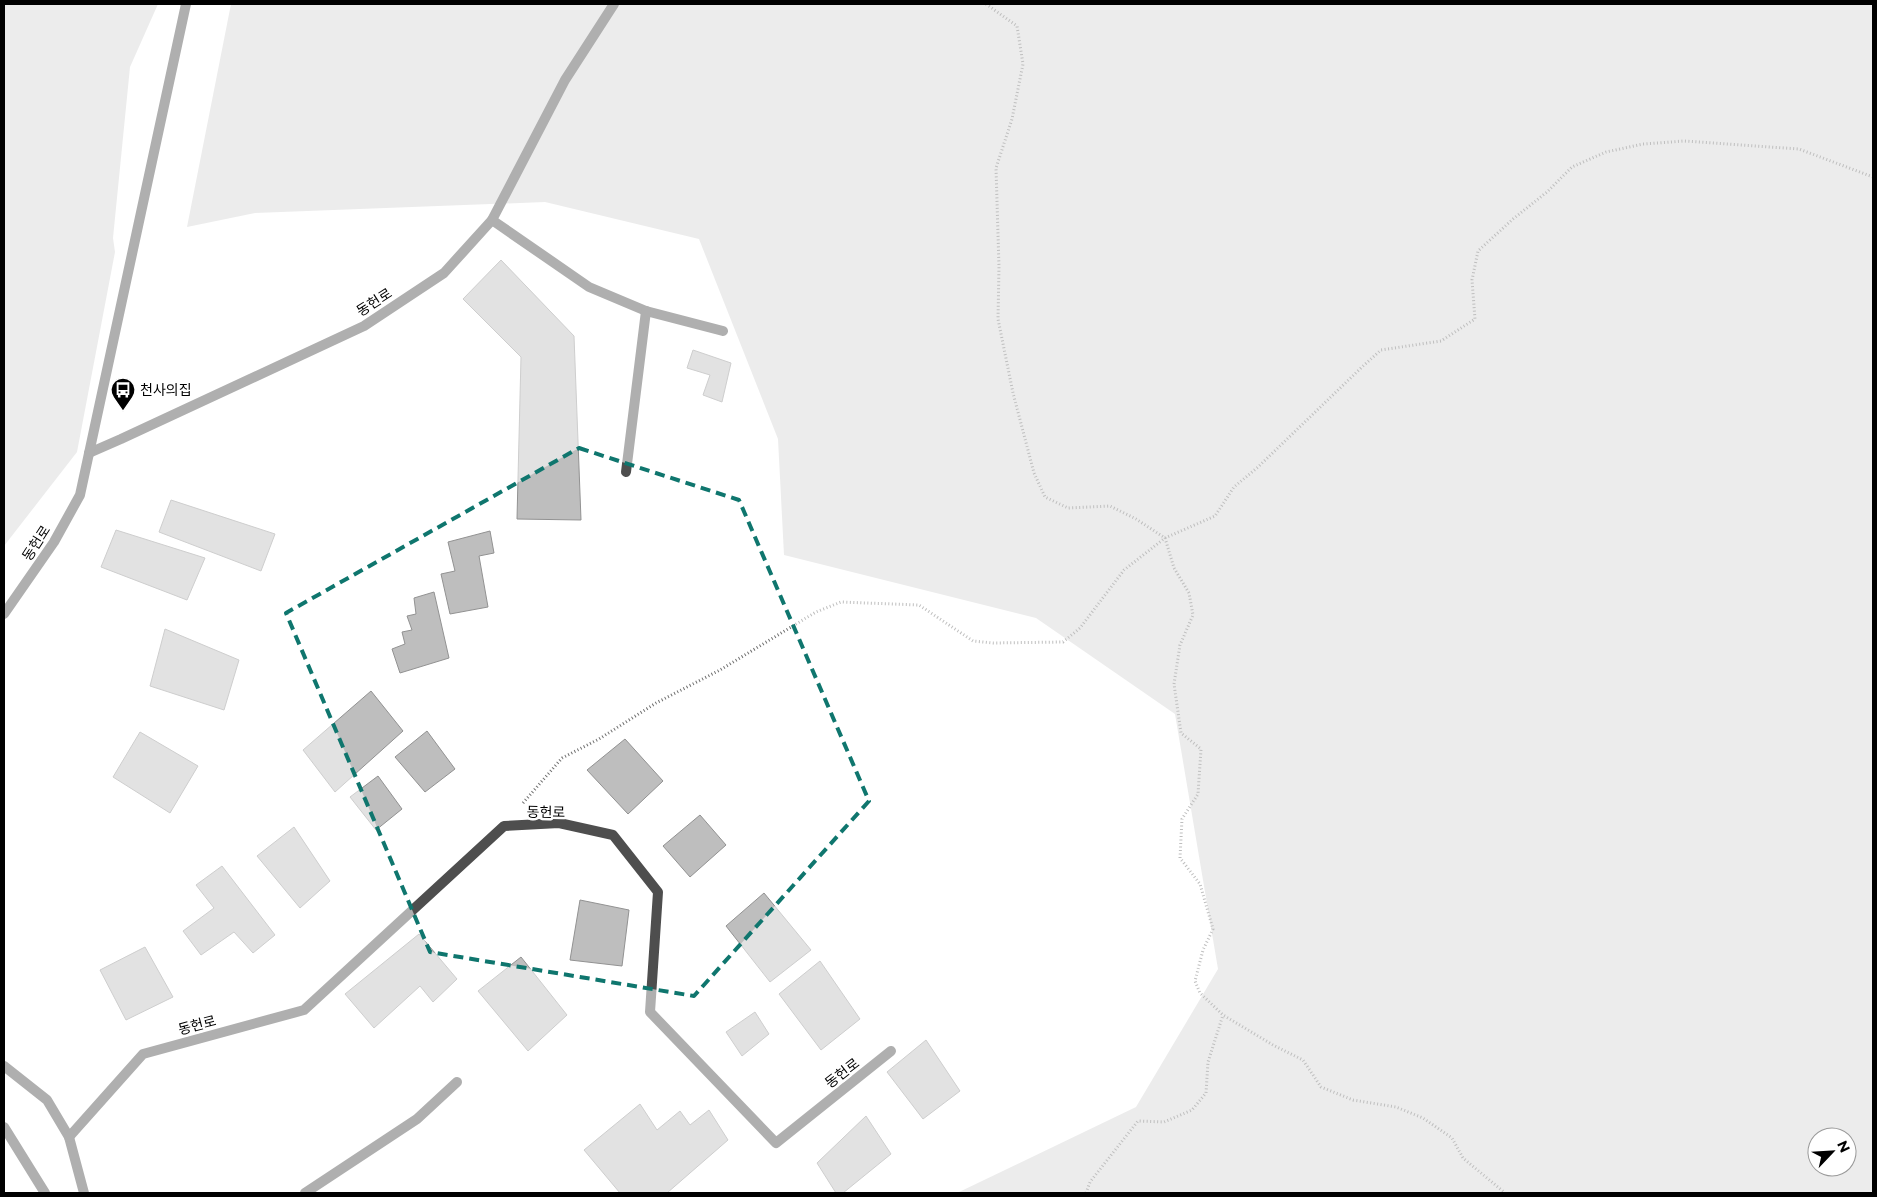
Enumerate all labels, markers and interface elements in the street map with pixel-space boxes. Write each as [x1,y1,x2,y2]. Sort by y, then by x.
street label: 동헌로 [353,284,395,320]
bus stop icon: 천사의집 [110,377,136,411]
place label: 천사의집 [140,381,192,399]
street label: 동헌로 [18,522,54,564]
street label: 동헌로 [527,803,566,821]
street label: 동헌로 [176,1011,218,1039]
street label: 동헌로 [821,1054,863,1092]
north arrow [1807,1127,1857,1177]
text: N [1833,1138,1854,1155]

